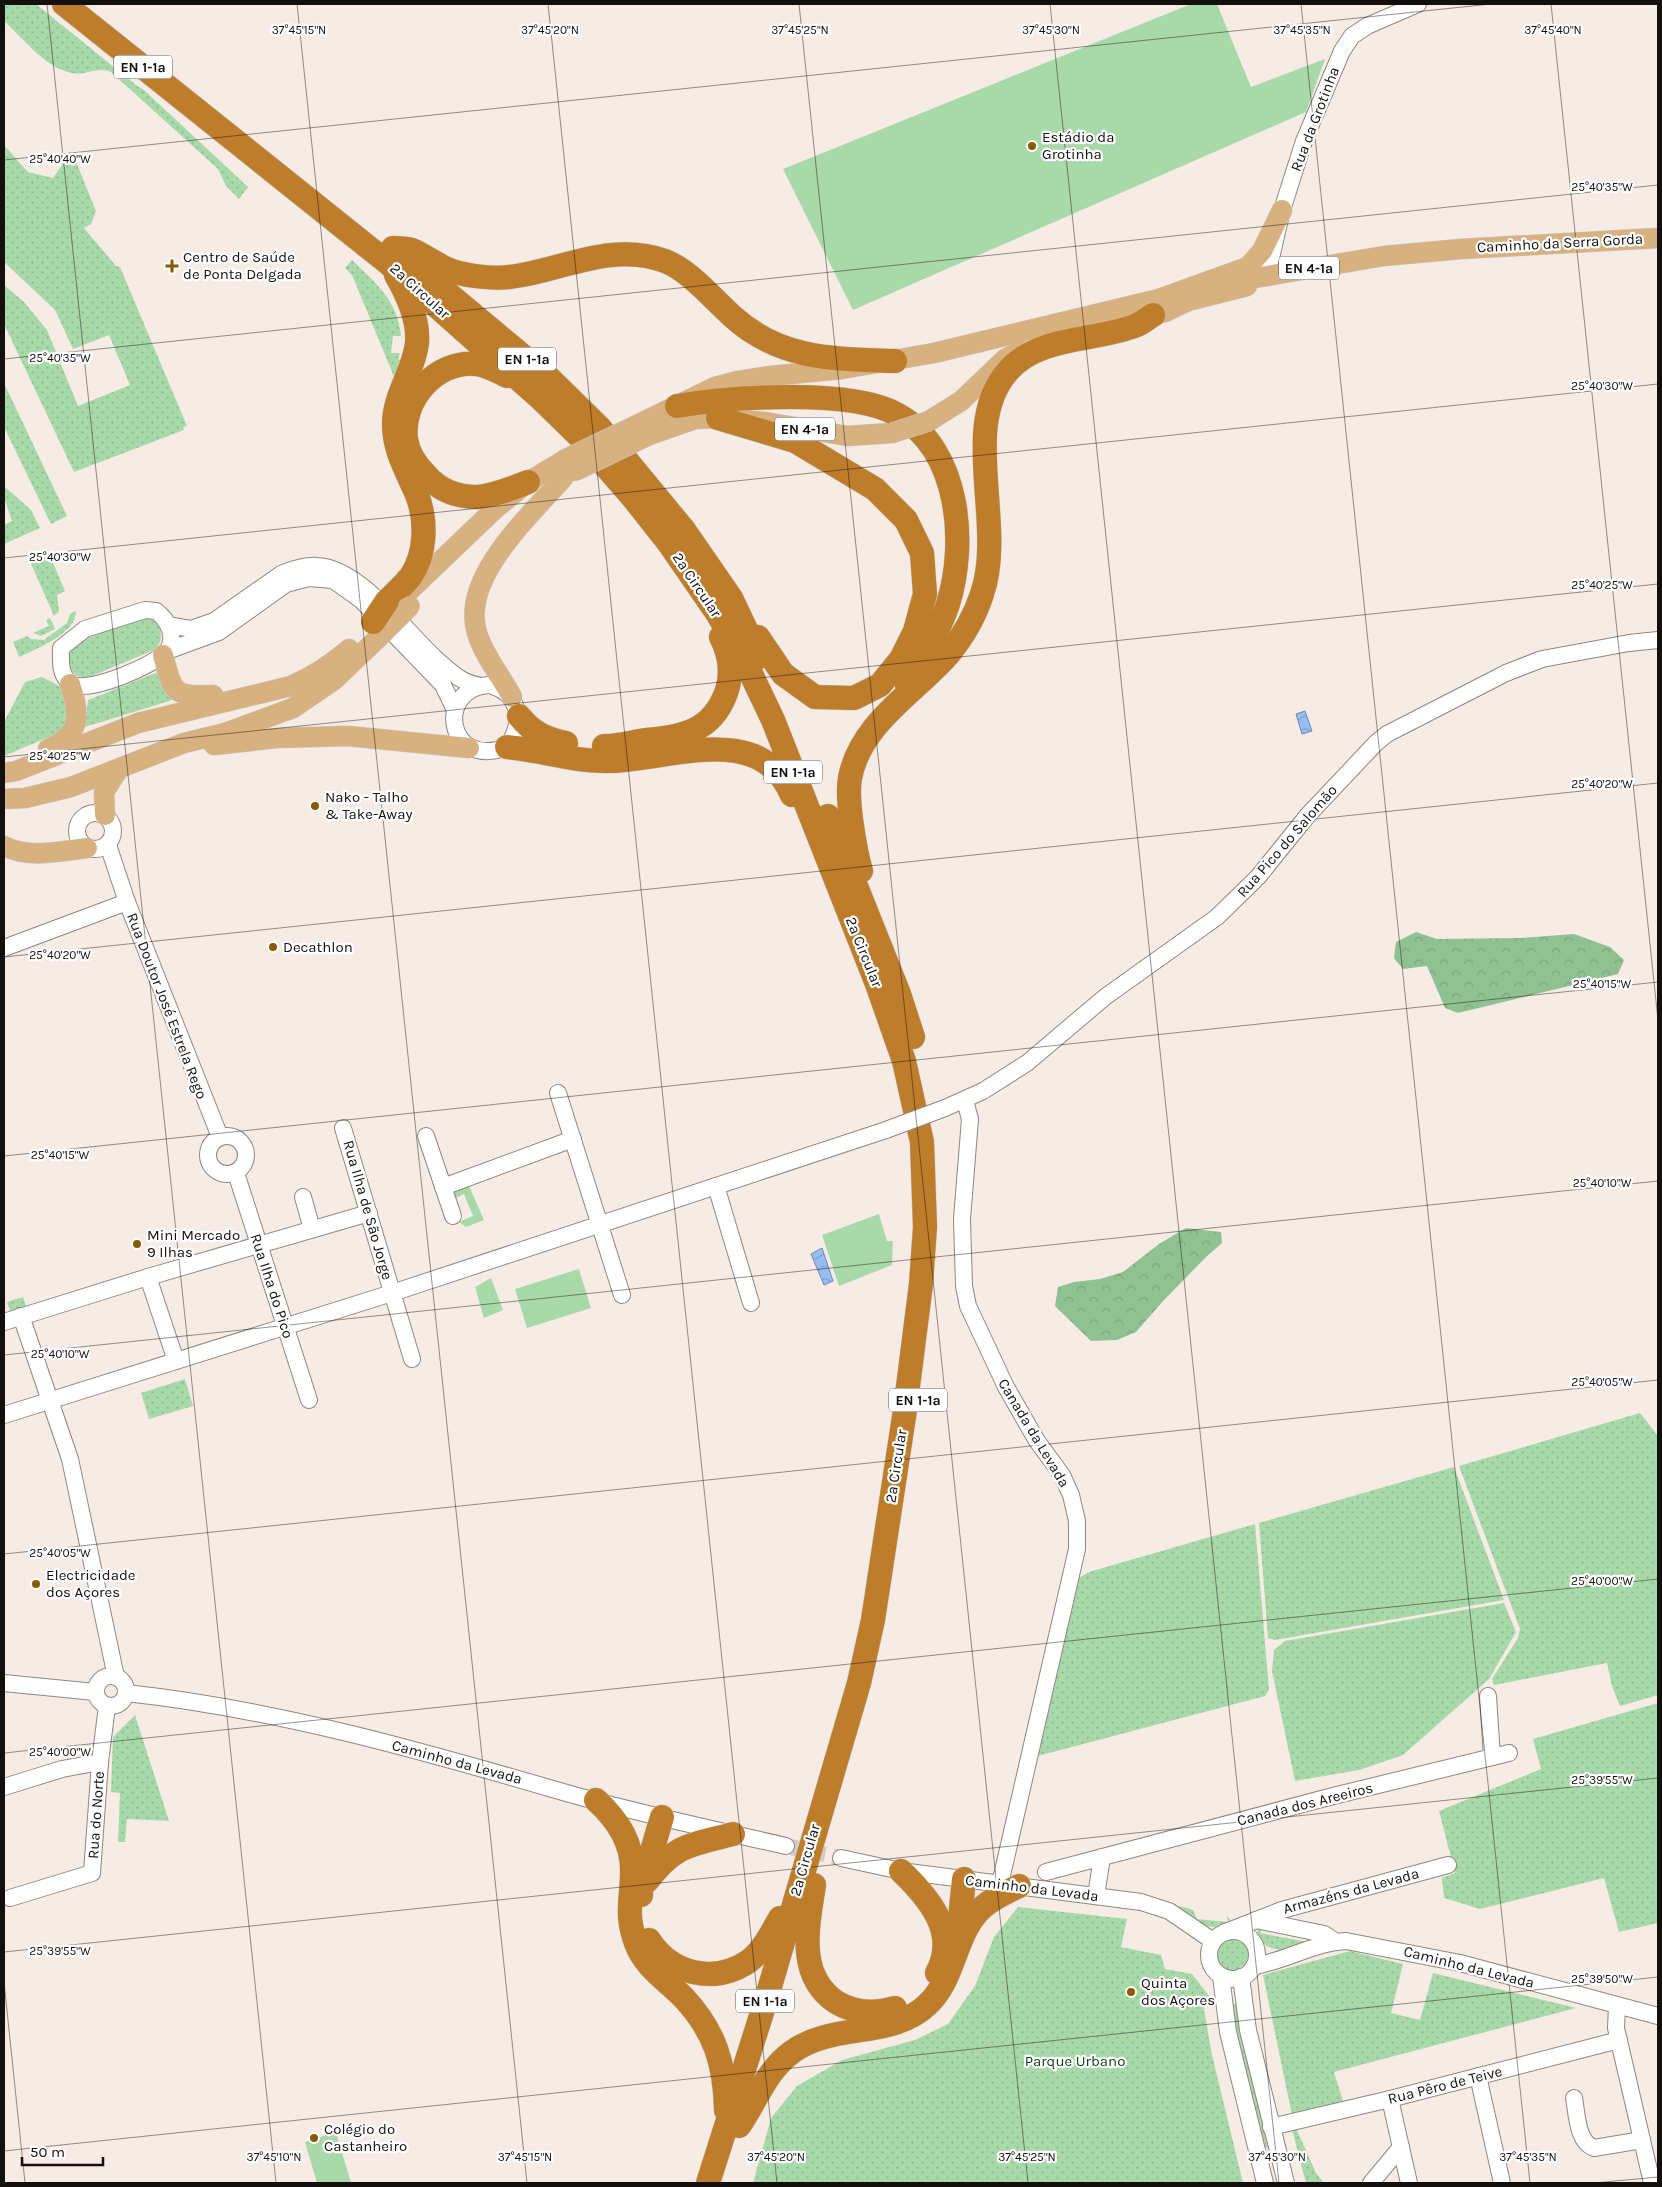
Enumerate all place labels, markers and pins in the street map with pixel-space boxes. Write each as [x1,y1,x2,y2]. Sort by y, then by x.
place label: Estádio da Grotinha [1042,128,1114,163]
marker: Estádio da Grotinha [1026,140,1038,152]
place label: Centro de Saúde de Ponta Delgada [183,248,302,283]
marker: Centro de Saúde de Ponta Delgada [165,259,179,273]
place label: Nako - Talho & Take-Away [325,788,412,823]
marker: Nako - Talho & Take-Away [309,800,321,812]
place label: Decathlon [283,938,353,956]
marker: Decathlon [267,941,279,953]
place label: Mini Mercado 9 Ilhas [147,1226,240,1261]
marker: Mini Mercado 9 Ilhas [131,1238,143,1250]
place label: Electricidade dos Açores [46,1566,136,1601]
marker: Electricidade dos Açores [30,1578,42,1590]
place label: Quinta dos Açores [1141,1974,1215,2009]
marker: Quinta dos Açores [1125,1986,1137,1998]
place label: Colégio do Castanheiro [324,2120,407,2155]
marker: Colégio do Castanheiro [308,2132,320,2144]

